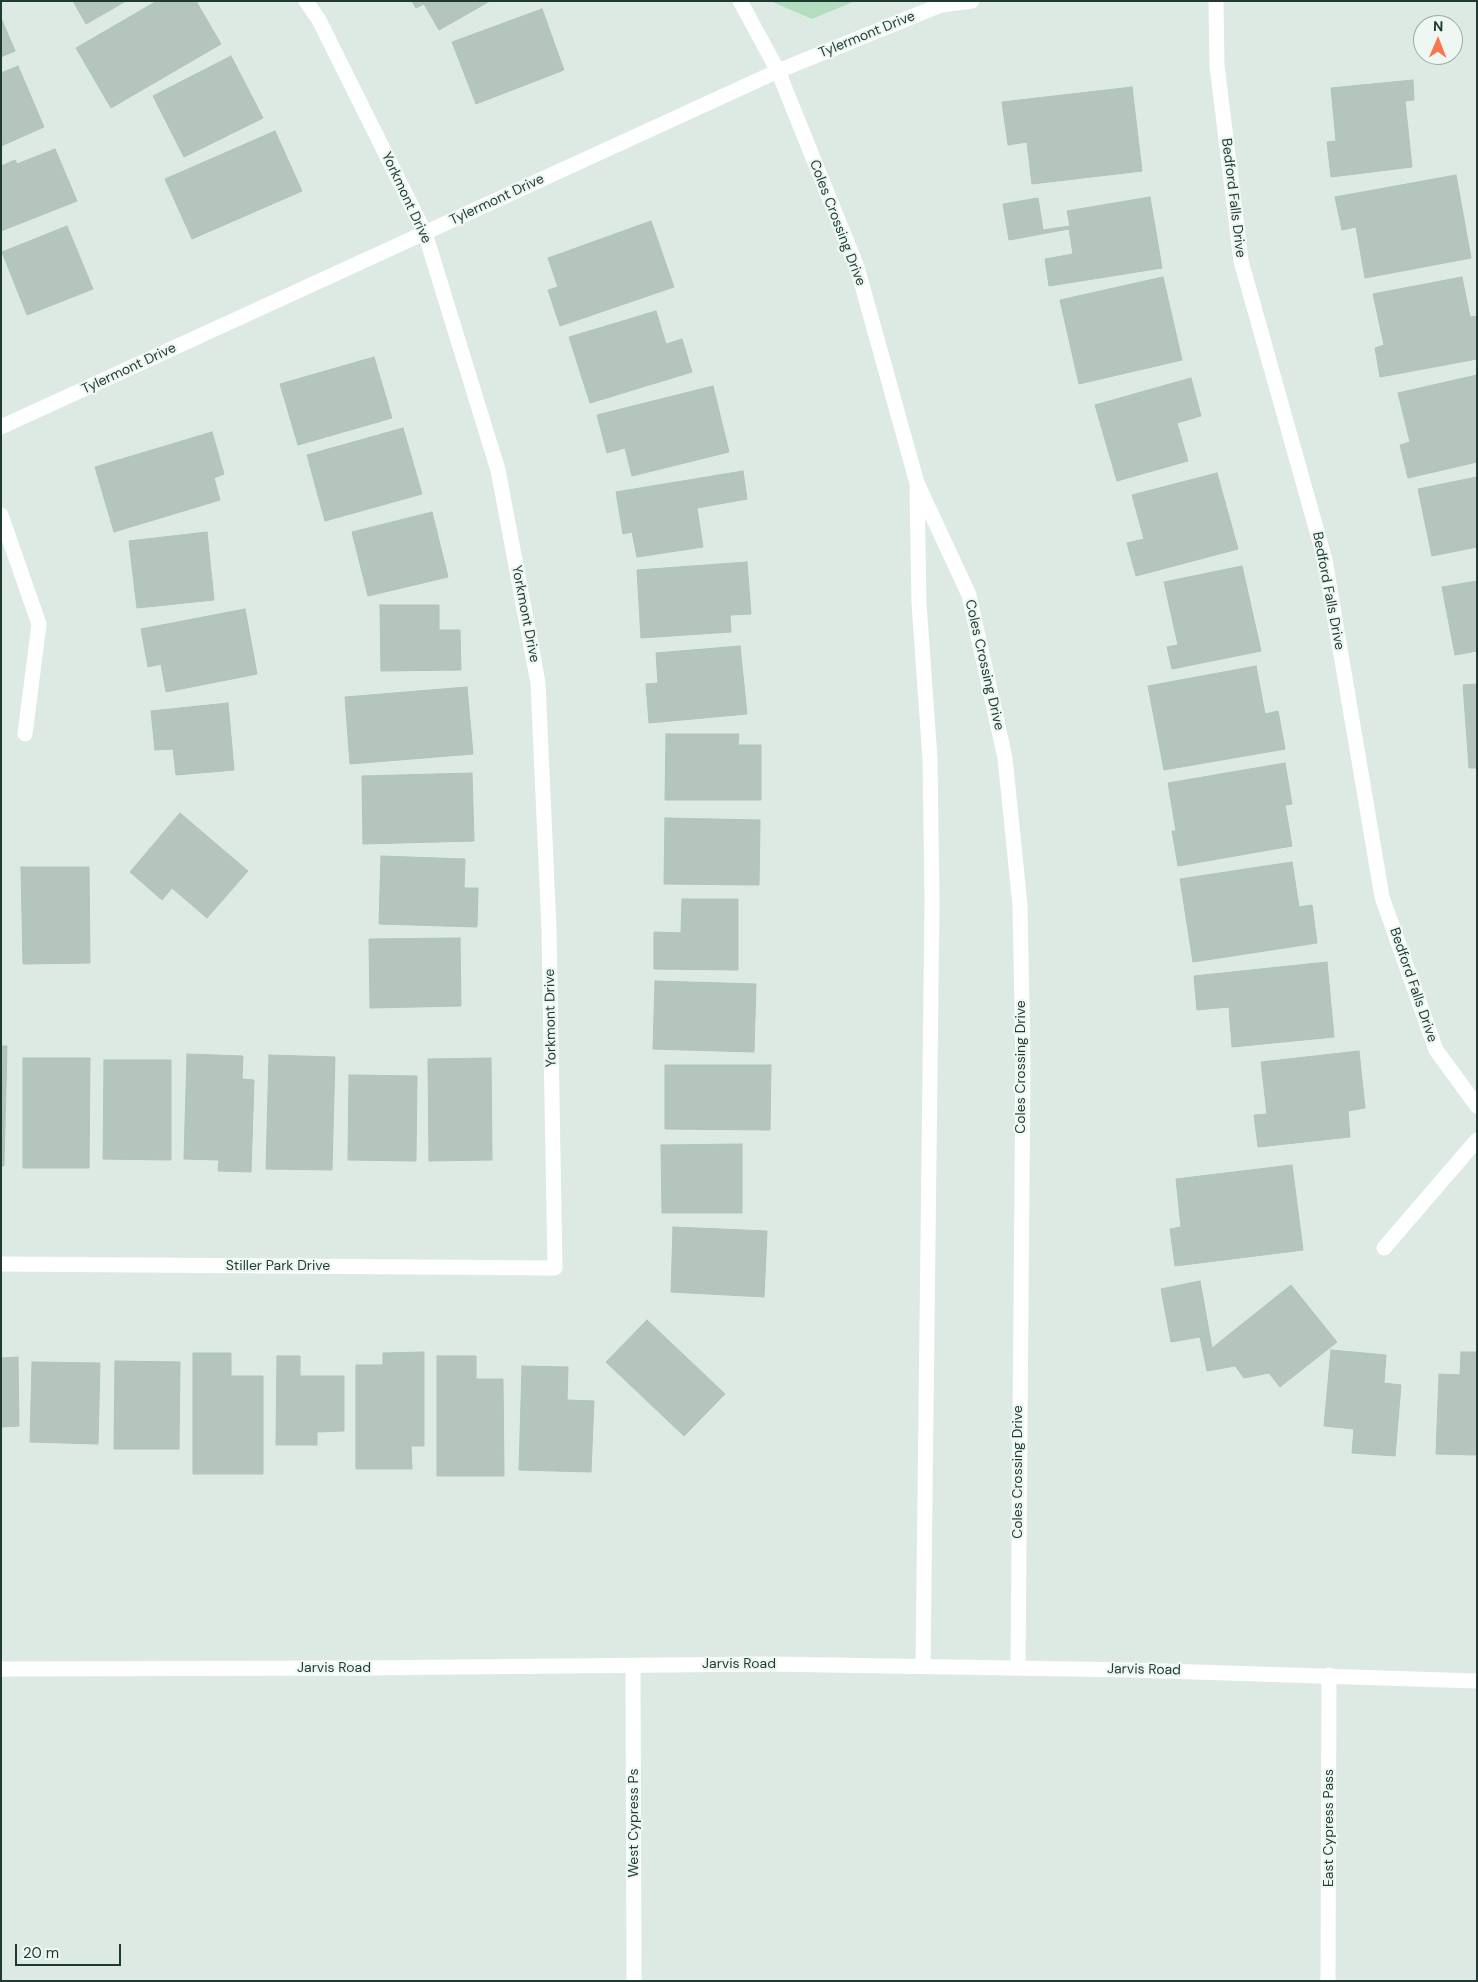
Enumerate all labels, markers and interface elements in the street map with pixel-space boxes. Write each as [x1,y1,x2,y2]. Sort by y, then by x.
street label: Tylermont Drive [816,8,918,62]
north arrow [1413,15,1463,65]
text: N [1433,17,1444,35]
street label: Bedford Falls Drive [1217,137,1249,259]
street label: Yorkmont Drive [378,150,434,246]
street label: Coles Crossing Drive [805,158,869,288]
street label: Tylermont Drive [447,171,547,229]
street label: Tylermont Drive [79,340,179,398]
street label: Bedford Falls Drive [1308,530,1348,652]
street label: Yorkmont Drive [507,564,543,664]
street label: Coles Crossing Drive [961,598,1007,732]
street label: Bedford Falls Drive [1385,925,1441,1045]
street label: Yorkmont Drive [542,969,560,1067]
street label: Coles Crossing Drive [1013,1000,1029,1134]
street label: Stiller Park Drive [226,1258,330,1274]
street label: Coles Crossing Drive [1010,1405,1026,1539]
street label: Jarvis Road [702,1656,776,1672]
street label: Jarvis Road [297,1660,371,1676]
street label: Jarvis Road [1107,1661,1181,1679]
street label: West Cypress Ps [626,1768,642,1878]
street label: East Cypress Pass [1321,1769,1337,1887]
scale bar [18,1934,124,1966]
text: 20 m [23,1943,59,1963]

